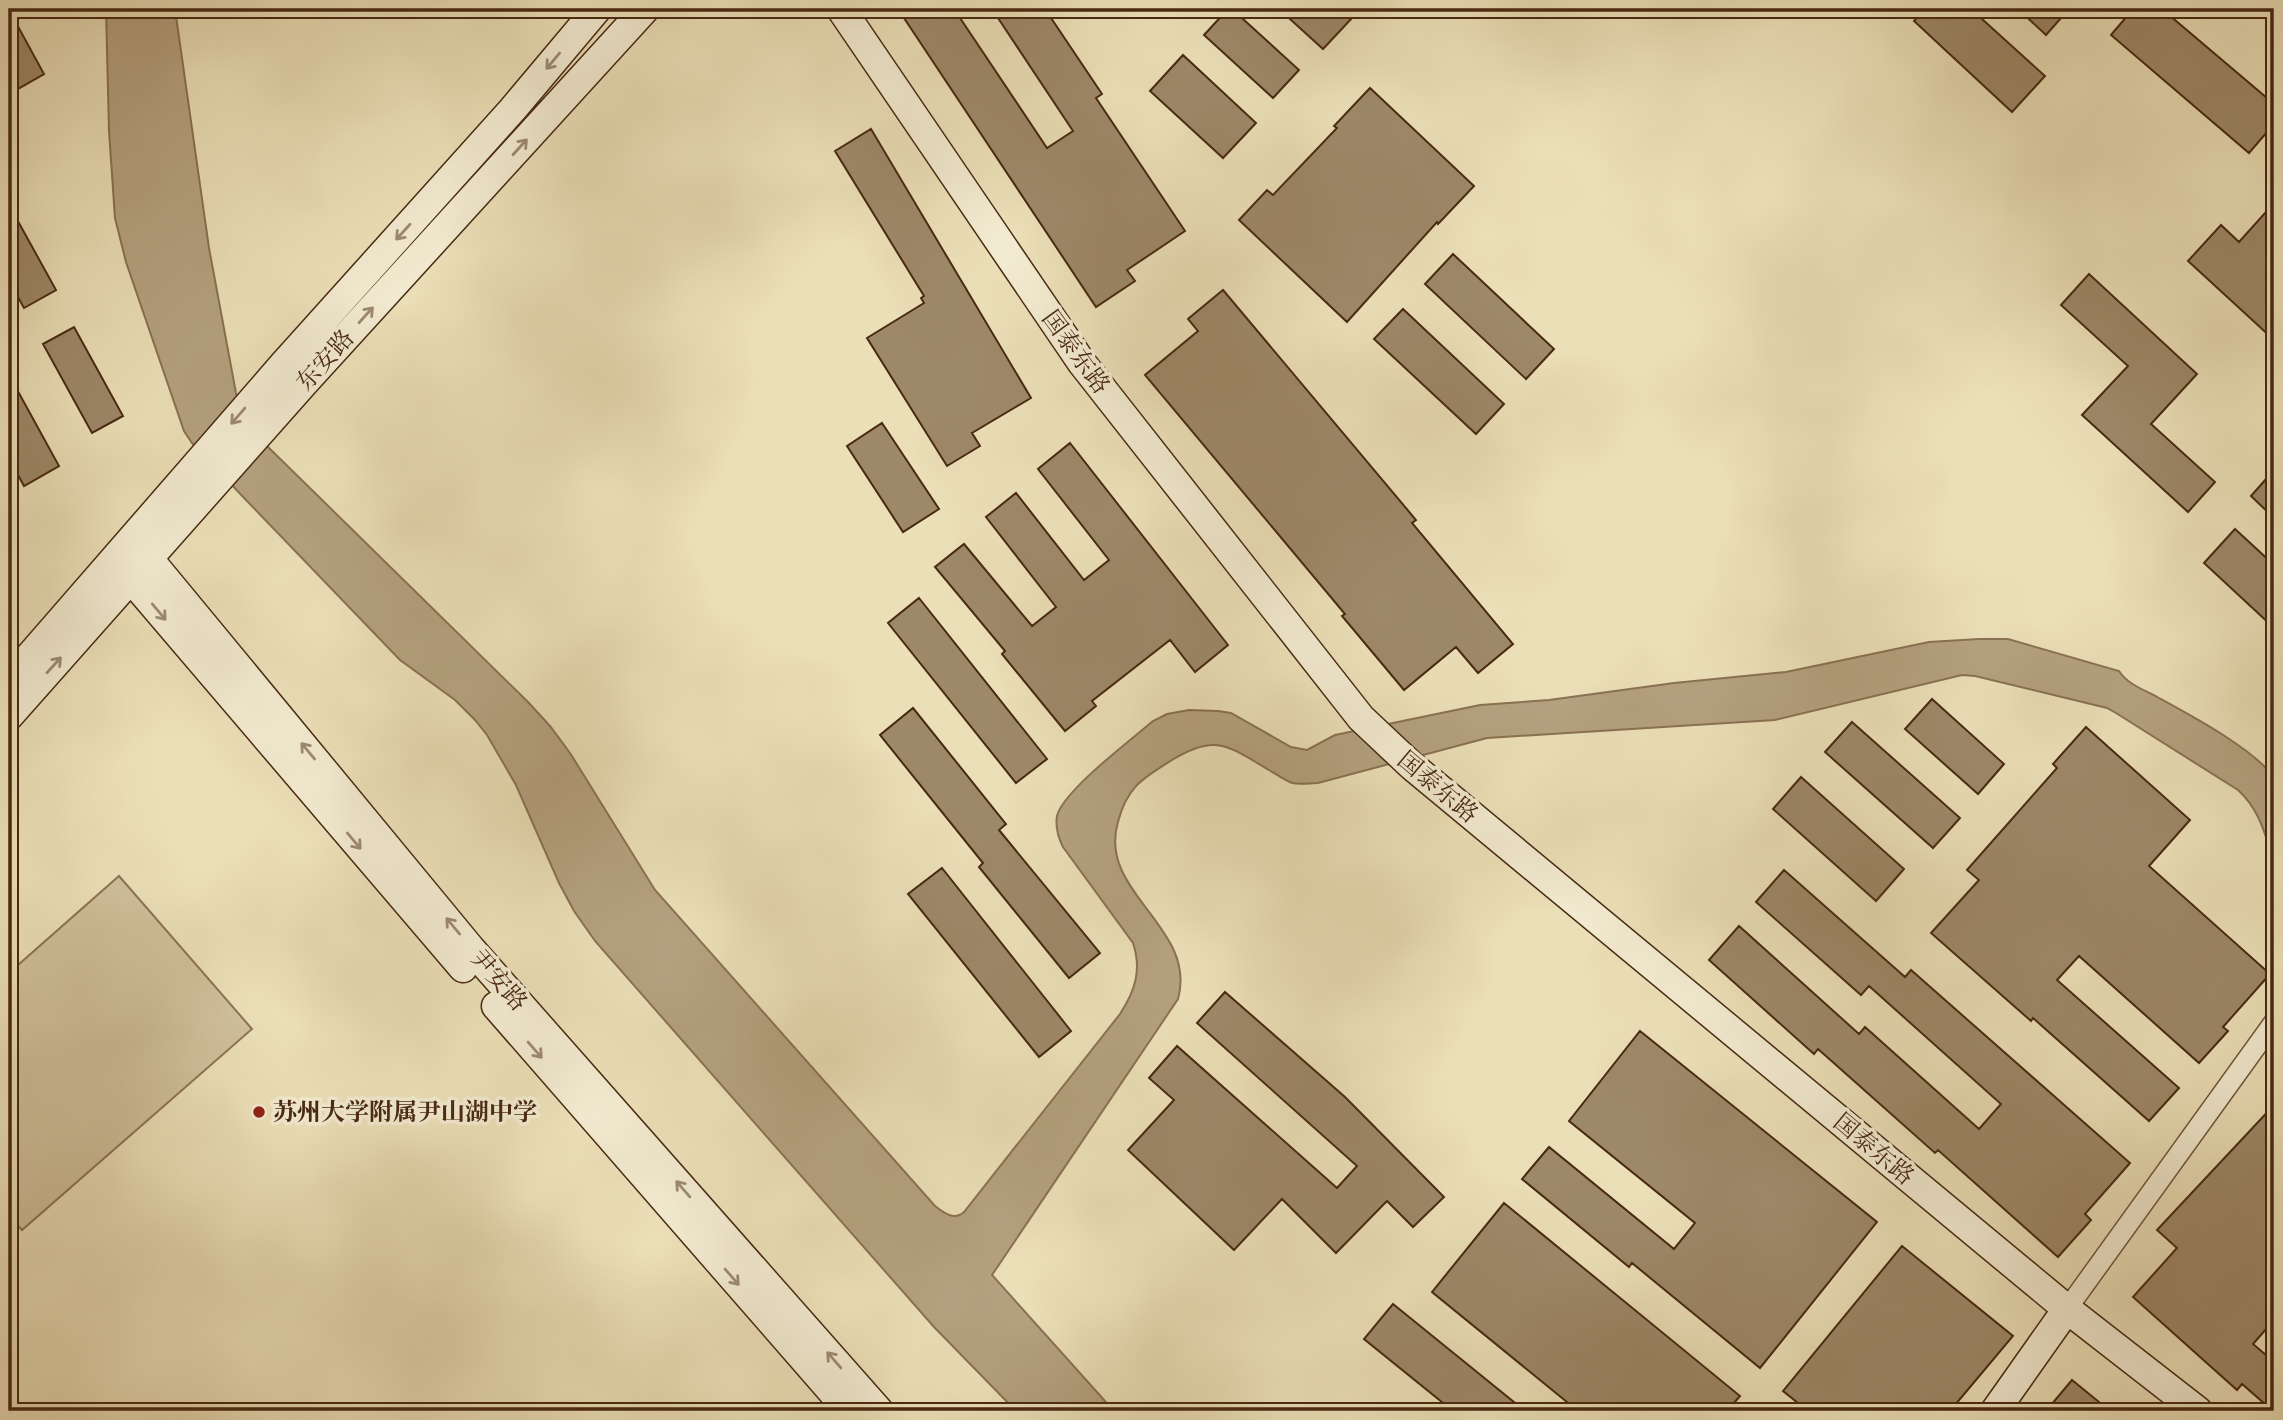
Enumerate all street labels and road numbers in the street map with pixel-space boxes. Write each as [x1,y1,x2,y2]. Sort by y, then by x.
street label: 国泰东路 [1036,304,1117,400]
street label: 东安路 [289,323,360,397]
street label: 国泰东路 [1392,744,1485,829]
street label: 尹安路 [464,942,535,1017]
street label: 国泰东路 [1828,1106,1921,1191]

